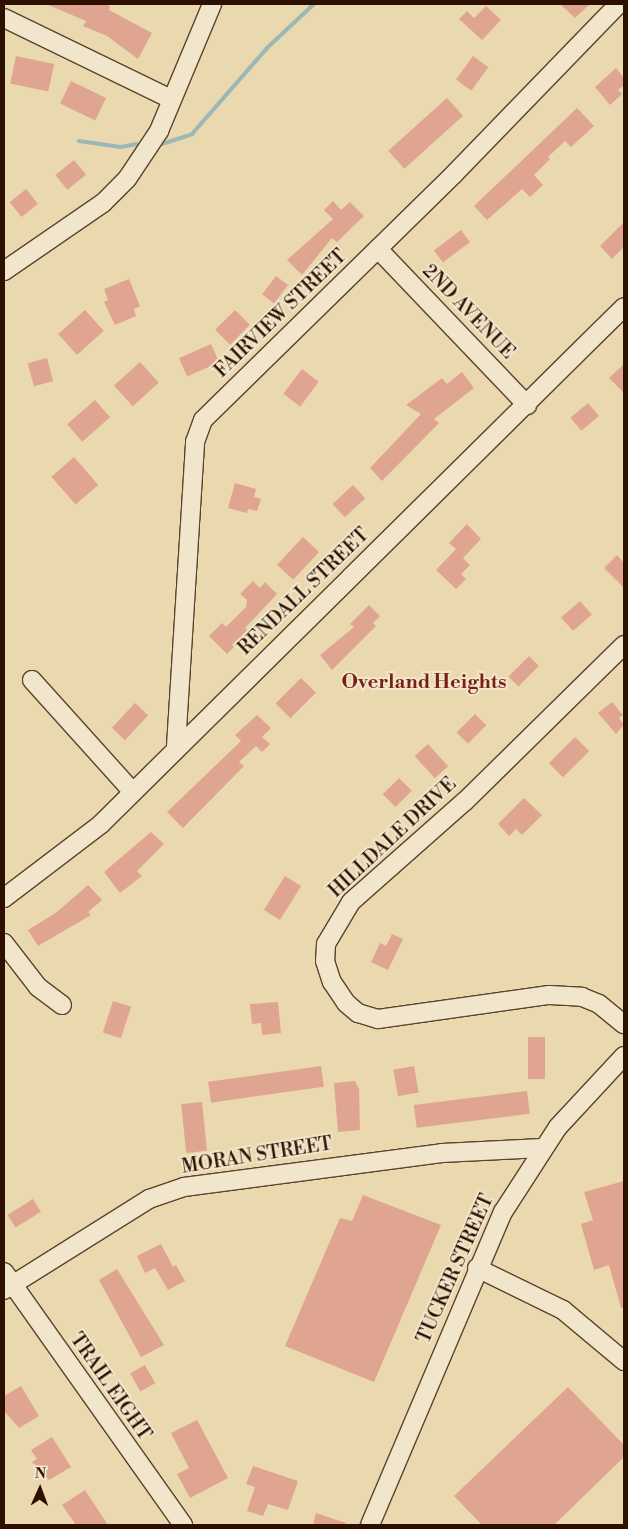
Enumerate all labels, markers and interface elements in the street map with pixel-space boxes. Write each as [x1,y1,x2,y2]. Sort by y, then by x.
street label: FAIRVIEW STREET [210,245,352,383]
street label: 2ND AVENUE [417,260,519,364]
street label: RENDALL STREET [234,524,374,660]
district label: Overland Heights [342,670,506,694]
street label: HILLDALE DRIVE [325,773,461,903]
street label: MORAN STREET [180,1133,334,1179]
street label: TUCKER STREET [413,1191,499,1347]
street label: TRAIL EIGHT [65,1329,155,1445]
north arrow [15,1464,65,1514]
text: N [35,1465,46,1483]

